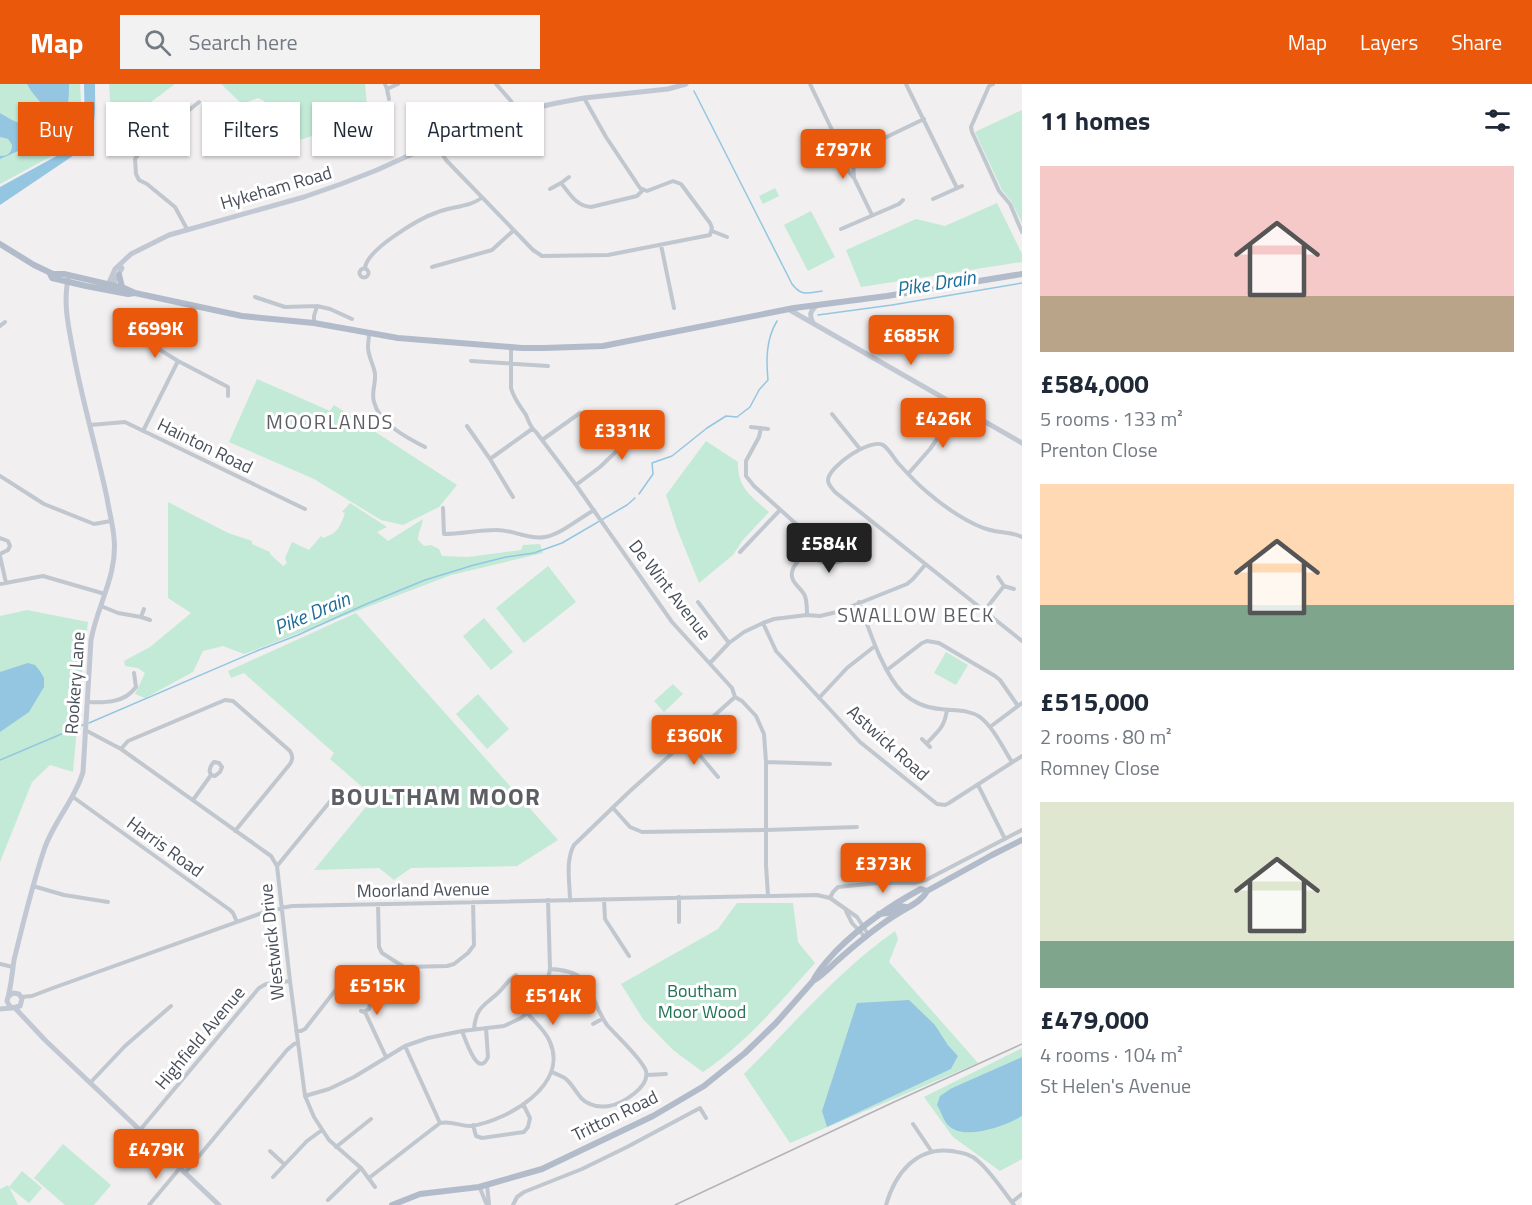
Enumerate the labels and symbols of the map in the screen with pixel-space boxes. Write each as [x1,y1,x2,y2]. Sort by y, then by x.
pin: £797K [801,129,885,180]
street label: Hykeham Road [217,159,335,216]
water label: Pike Drain [894,261,979,304]
pin: £699K [113,308,197,359]
pin: £685K [869,315,953,366]
pin: £426K [901,398,985,449]
district label: MOORLANDS [266,406,394,437]
pin: £331K [580,410,664,461]
street label: Hainton Road [153,411,257,480]
pin: £584K [787,523,871,574]
street label: De Wint Avenue [623,534,718,646]
water label: Pike Drain [269,582,355,642]
district label: SWALLOW BECK [837,599,995,630]
street label: Rookery Lane [57,631,92,735]
street label: Astwick Road [841,698,935,787]
pin: £360K [652,715,736,766]
district label: BOULTHAM MOOR [331,778,541,814]
street label: Harris Road [121,810,209,884]
pin: £373K [841,843,925,894]
street label: Moorland Avenue [356,875,490,904]
street label: Westwick Drive [252,883,291,1002]
pin: £515K [335,965,419,1016]
pin: £514K [511,975,595,1026]
park label: Boutham Moor Wood [658,977,746,1025]
street label: Highfield Avenue [148,980,251,1095]
street label: Tritton Road [567,1083,662,1148]
pin: £479K [114,1129,198,1180]

